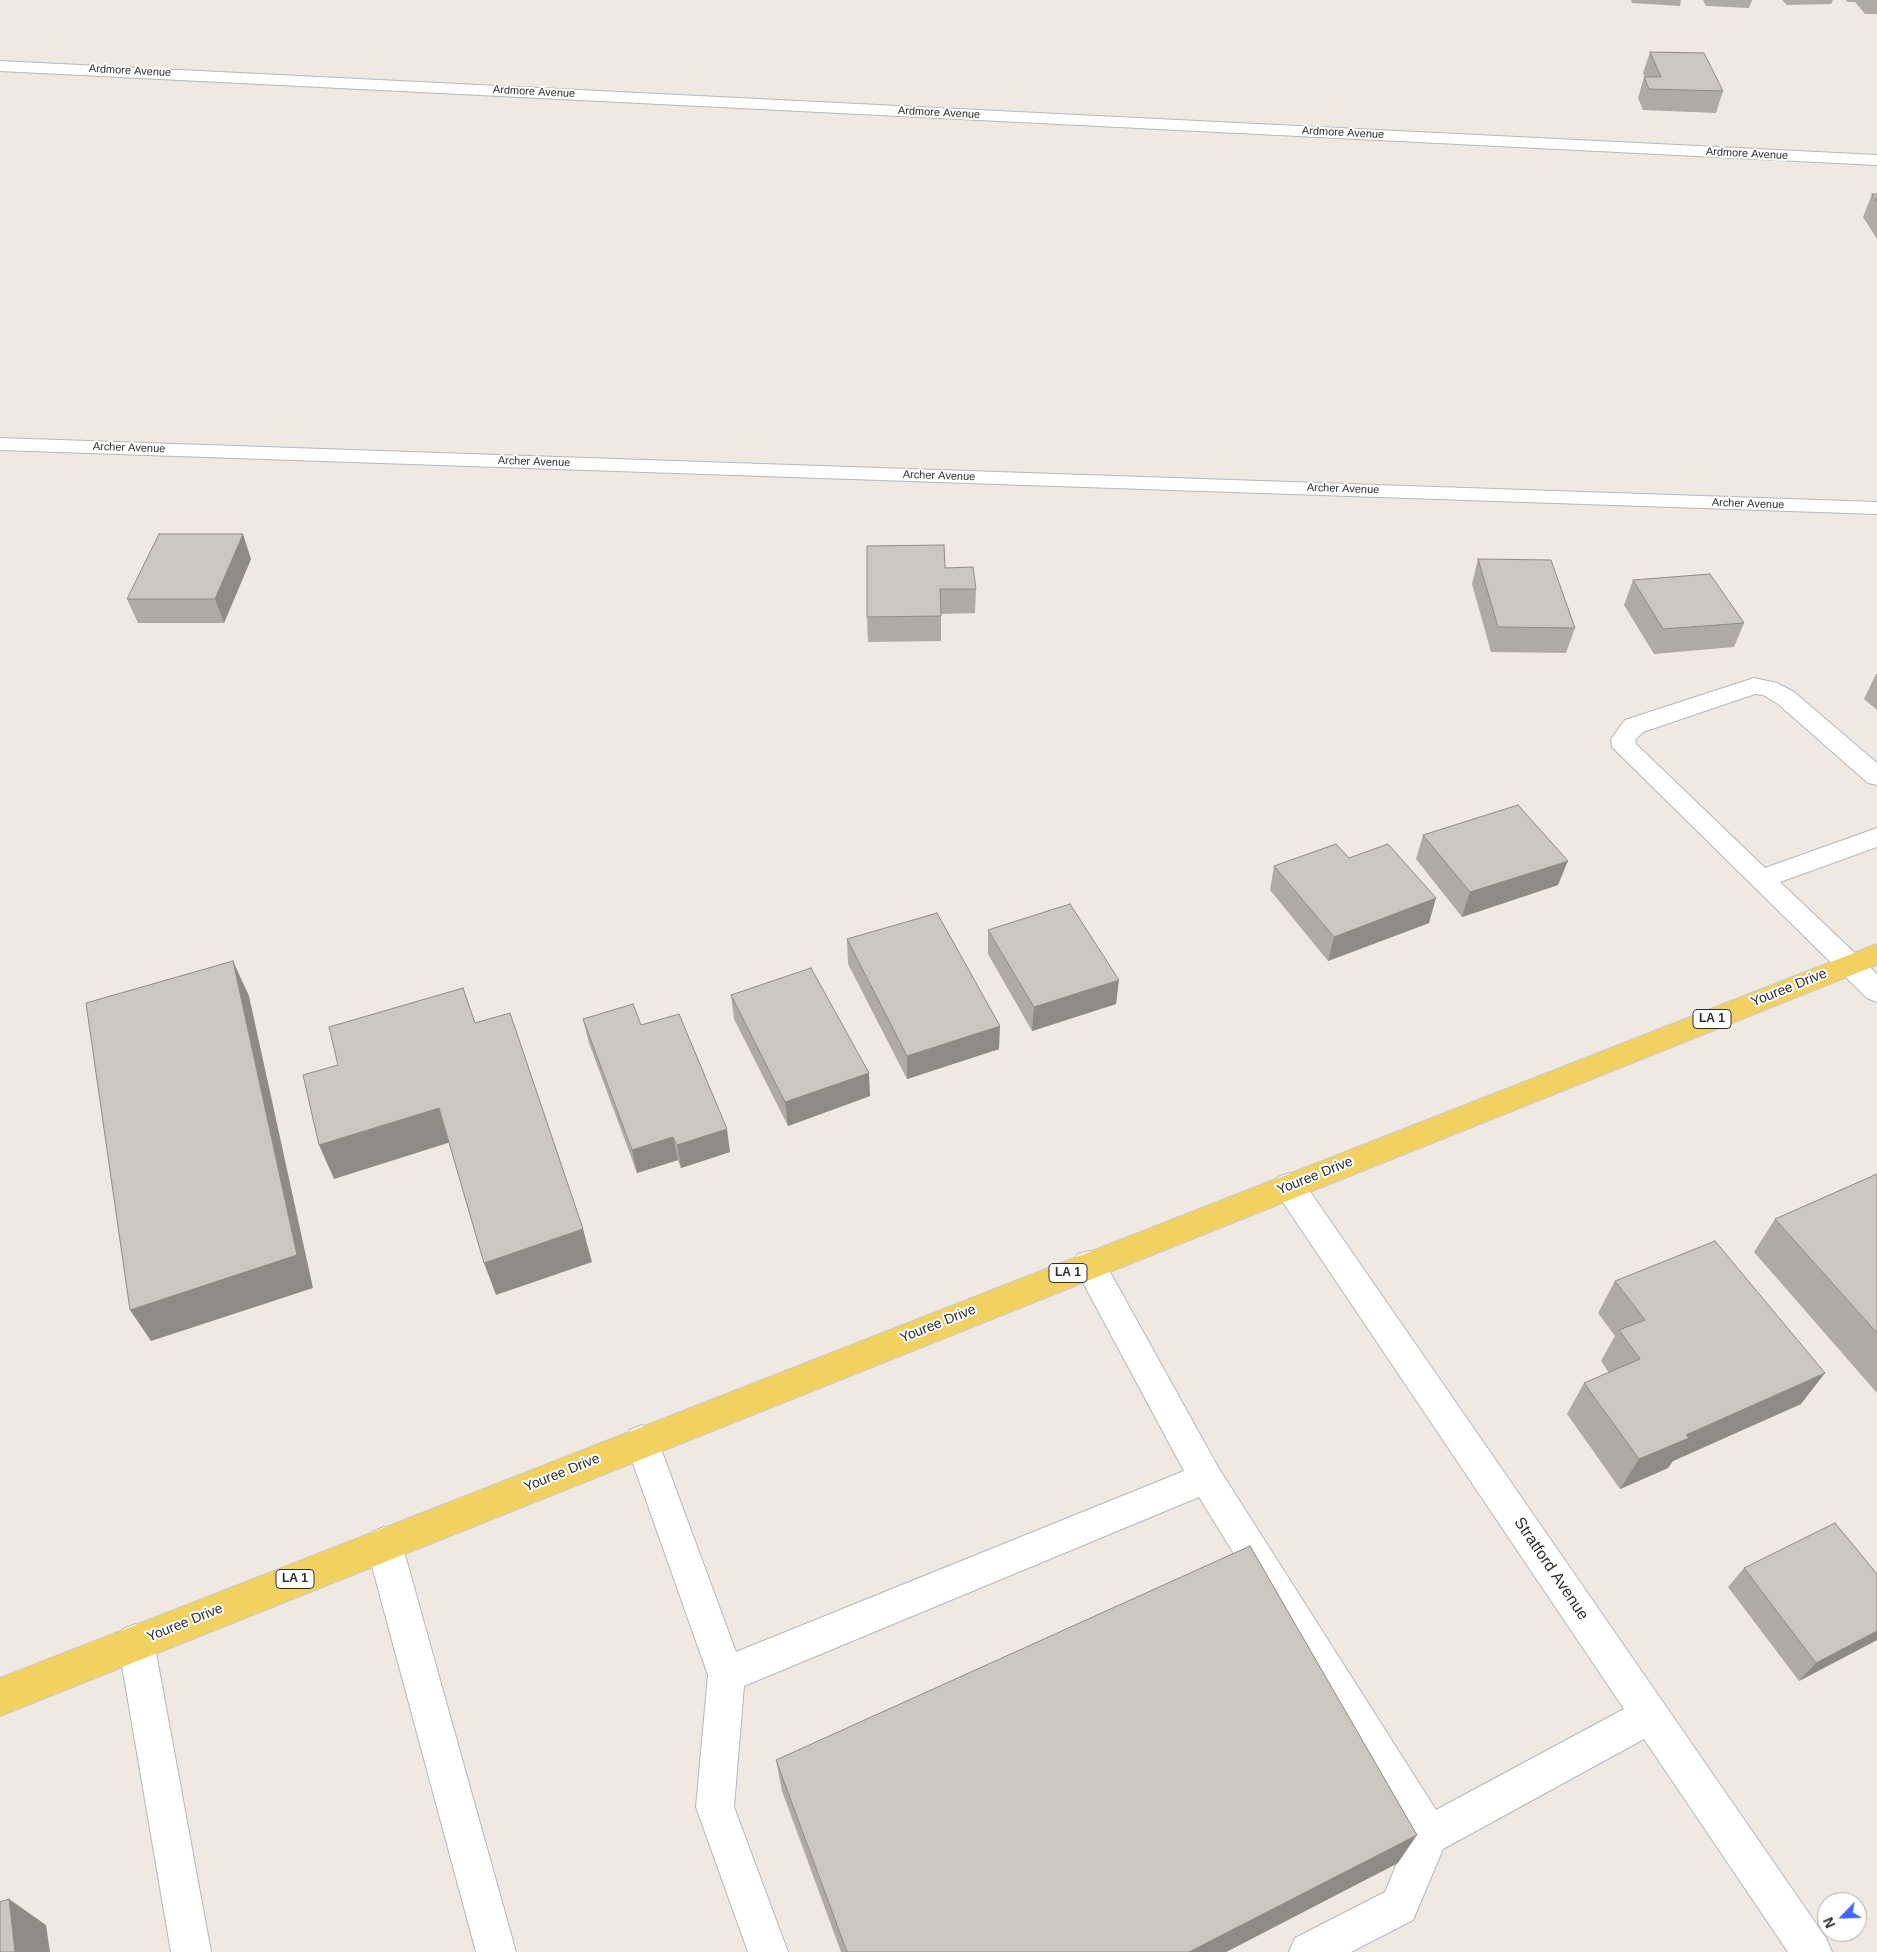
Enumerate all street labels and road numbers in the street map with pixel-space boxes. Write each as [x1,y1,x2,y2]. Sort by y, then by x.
street label: Ardmore Avenue [89,62,171,80]
street label: Ardmore Avenue [493,83,575,101]
street label: Ardmore Avenue [898,104,980,122]
street label: Ardmore Avenue [1302,124,1384,142]
street label: Ardmore Avenue [1706,145,1788,163]
street label: Archer Avenue [93,440,165,456]
street label: Archer Avenue [498,454,570,470]
street label: Archer Avenue [903,468,975,484]
street label: Archer Avenue [1307,481,1379,497]
street label: Archer Avenue [1712,496,1784,512]
street label: Youree Drive [1749,965,1829,1011]
road number: LA 1 [1693,1010,1731,1028]
street label: Youree Drive [1275,1153,1355,1199]
road number: LA 1 [1049,1264,1087,1282]
street label: Youree Drive [898,1301,978,1347]
street label: Youree Drive [522,1450,602,1496]
street label: Stratford Avenue [1510,1514,1592,1624]
road number: LA 1 [276,1570,314,1588]
street label: Youree Drive [145,1600,225,1646]

